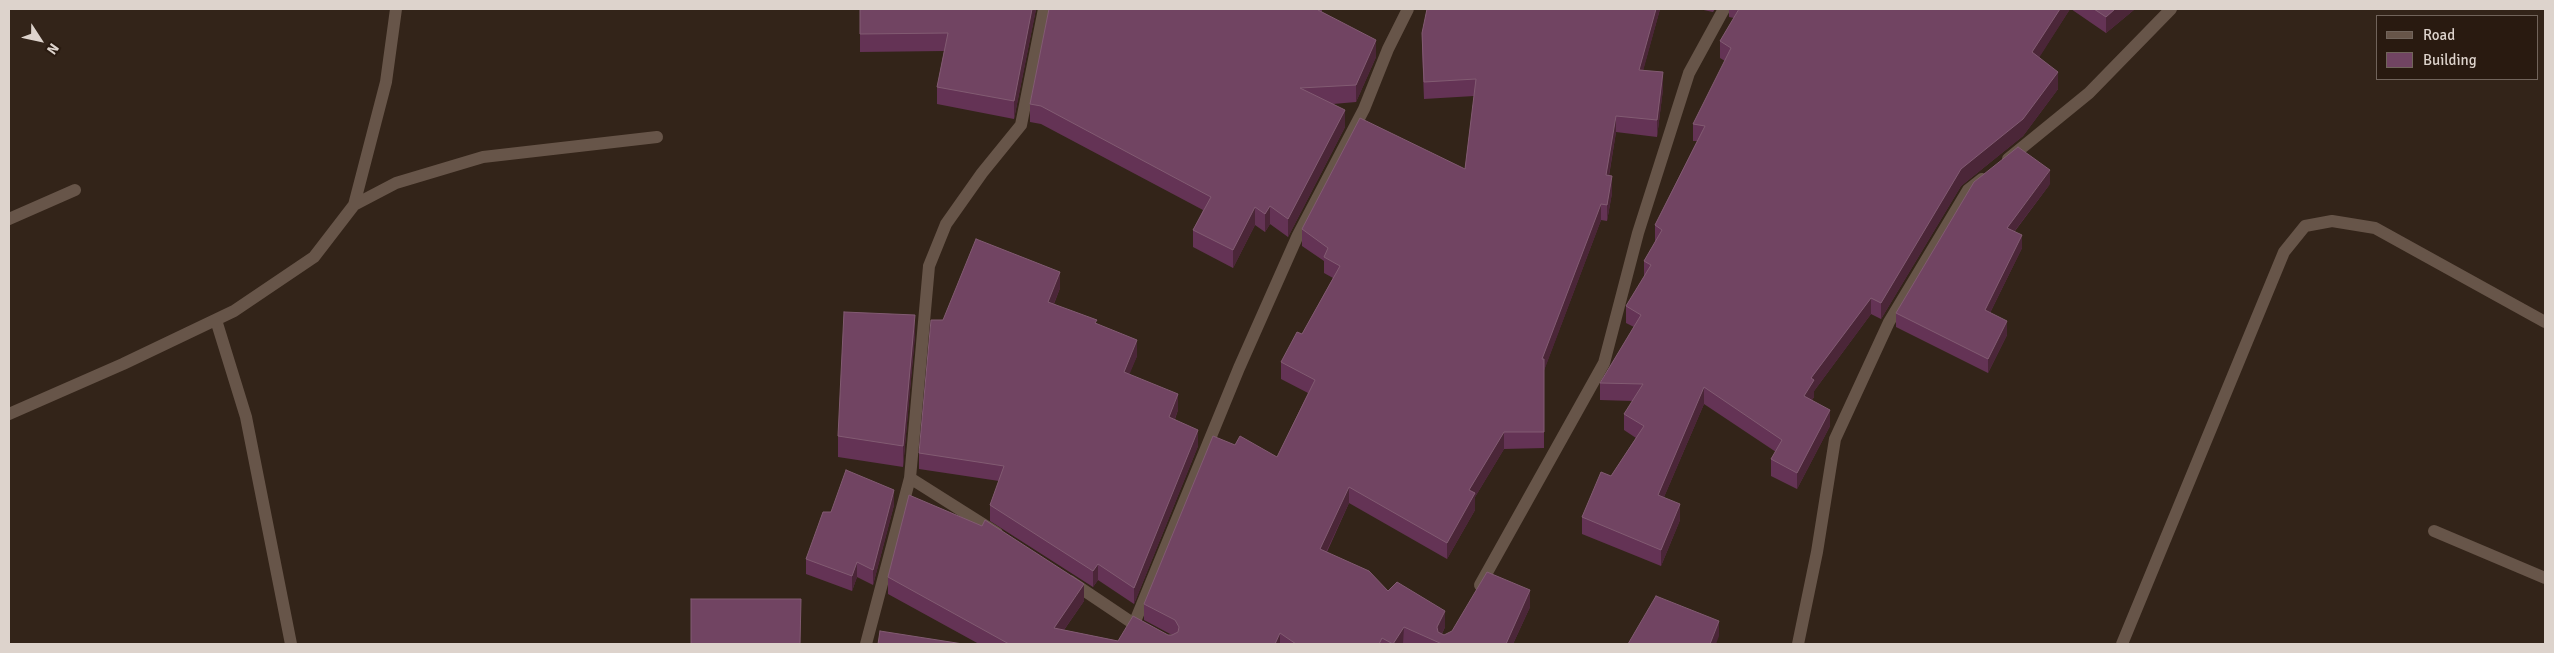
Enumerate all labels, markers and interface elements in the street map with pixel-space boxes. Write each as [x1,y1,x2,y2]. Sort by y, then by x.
north arrow [15,15,65,65]
legend [2376,15,2539,80]
text: Road [2423,26,2455,44]
text: N [43,40,62,58]
text: Building [2423,51,2477,69]

